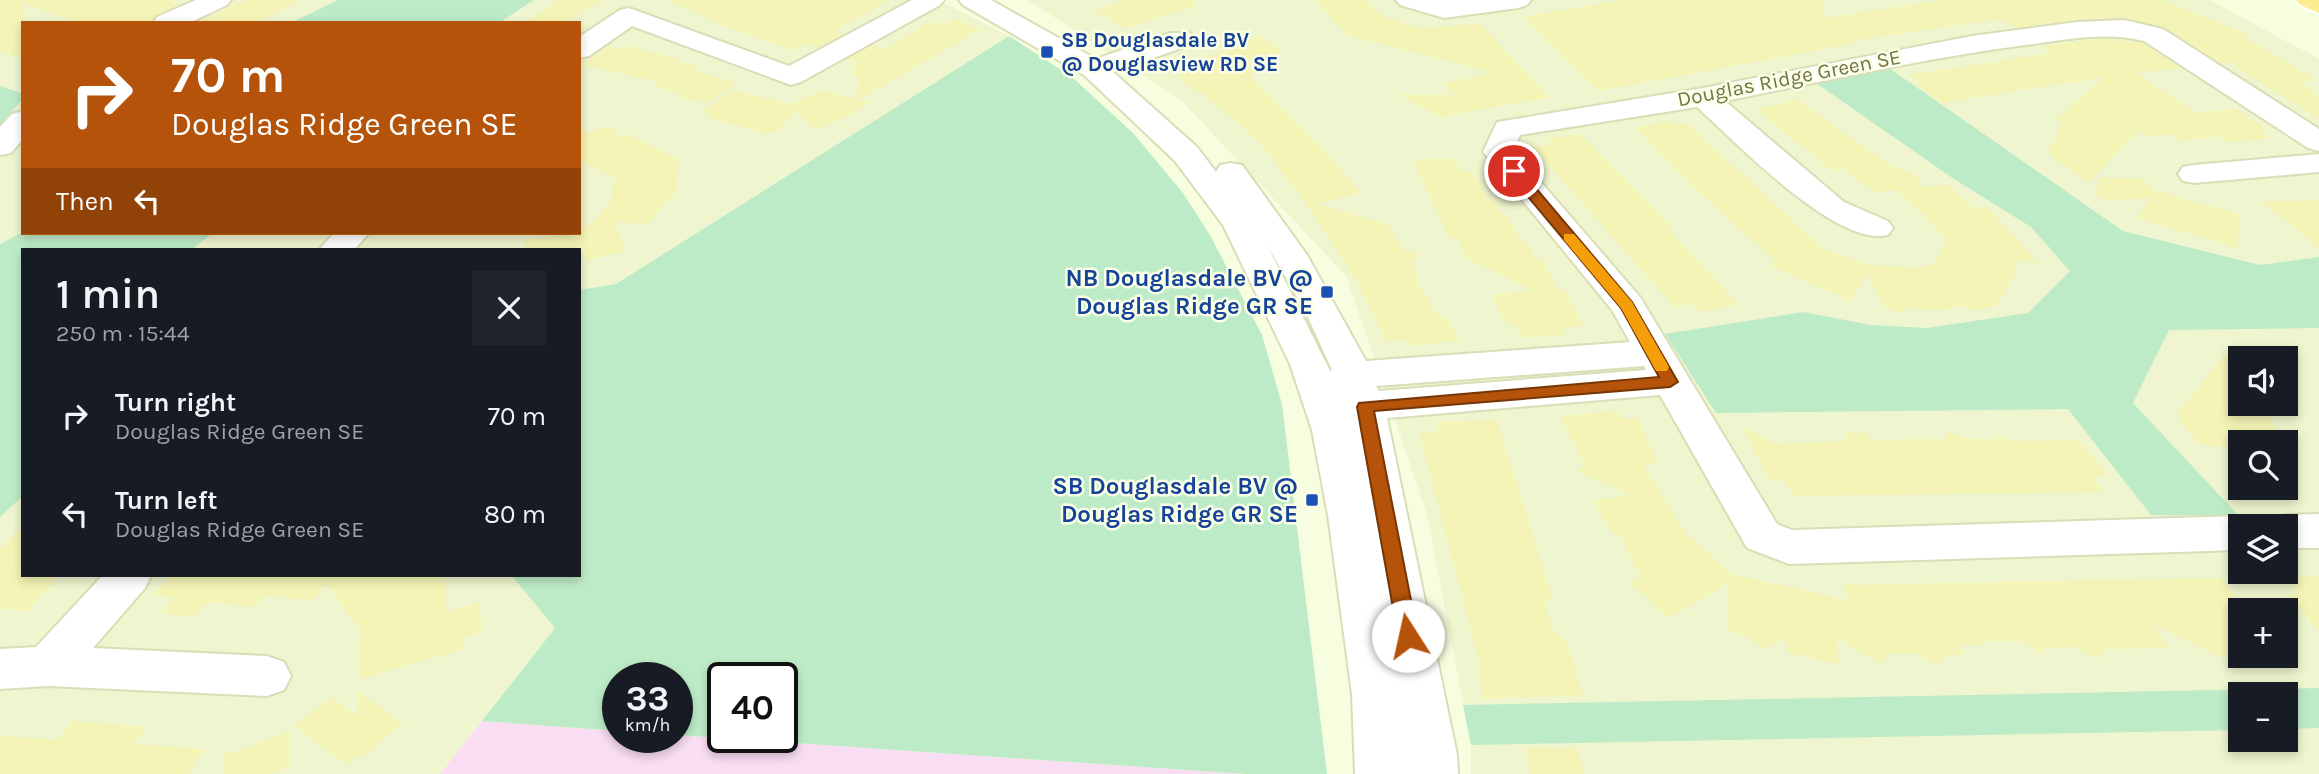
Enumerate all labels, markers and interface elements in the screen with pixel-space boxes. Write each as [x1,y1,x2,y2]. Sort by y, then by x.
place label: SB Douglasdale BV @ Douglasview RD SE [1061,28,1278,76]
marker: SB Douglasdale BV @ Douglasview RD SE [1039,44,1055,60]
street label: Douglas Ridge Green SE [1675,45,1903,111]
text: 70 m [171,47,285,104]
icon: right [56,49,147,140]
text: Douglas Ridge Green SE [171,106,518,143]
pin [1484,141,1544,201]
icon: arrive [1495,152,1533,190]
icon: left [128,182,166,220]
text: Then [56,186,114,217]
place label: NB Douglasdale BV @ Douglas Ridge GR SE [1065,264,1313,320]
text: 1 min [56,269,160,319]
button: close [472,271,546,345]
marker: NB Douglasdale BV @ Douglas Ridge GR SE [1319,284,1335,300]
text: 250 m · 15:44 [56,320,190,347]
map controls [2228,346,2298,752]
button: sound [2228,346,2298,416]
text: Turn right [115,387,236,418]
icon: right [56,397,94,435]
text: 70 m [488,401,546,432]
text: Douglas Ridge Green SE [115,418,364,445]
button: search [2228,430,2298,500]
place label: SB Douglasdale BV @ Douglas Ridge GR SE [1052,472,1298,528]
text: Turn left [115,485,217,516]
marker: SB Douglasdale BV @ Douglas Ridge GR SE [1304,492,1320,508]
icon: left [56,495,94,533]
text: 80 m [484,499,546,530]
button: layers [2228,514,2298,584]
text: Douglas Ridge Green SE [115,516,364,543]
button: + [2228,598,2298,668]
position arrow [1371,599,1445,673]
speed limit sign: 40 [707,662,798,753]
text: 33 [626,678,669,719]
button: − [2228,682,2298,752]
text: km/h [625,714,670,736]

